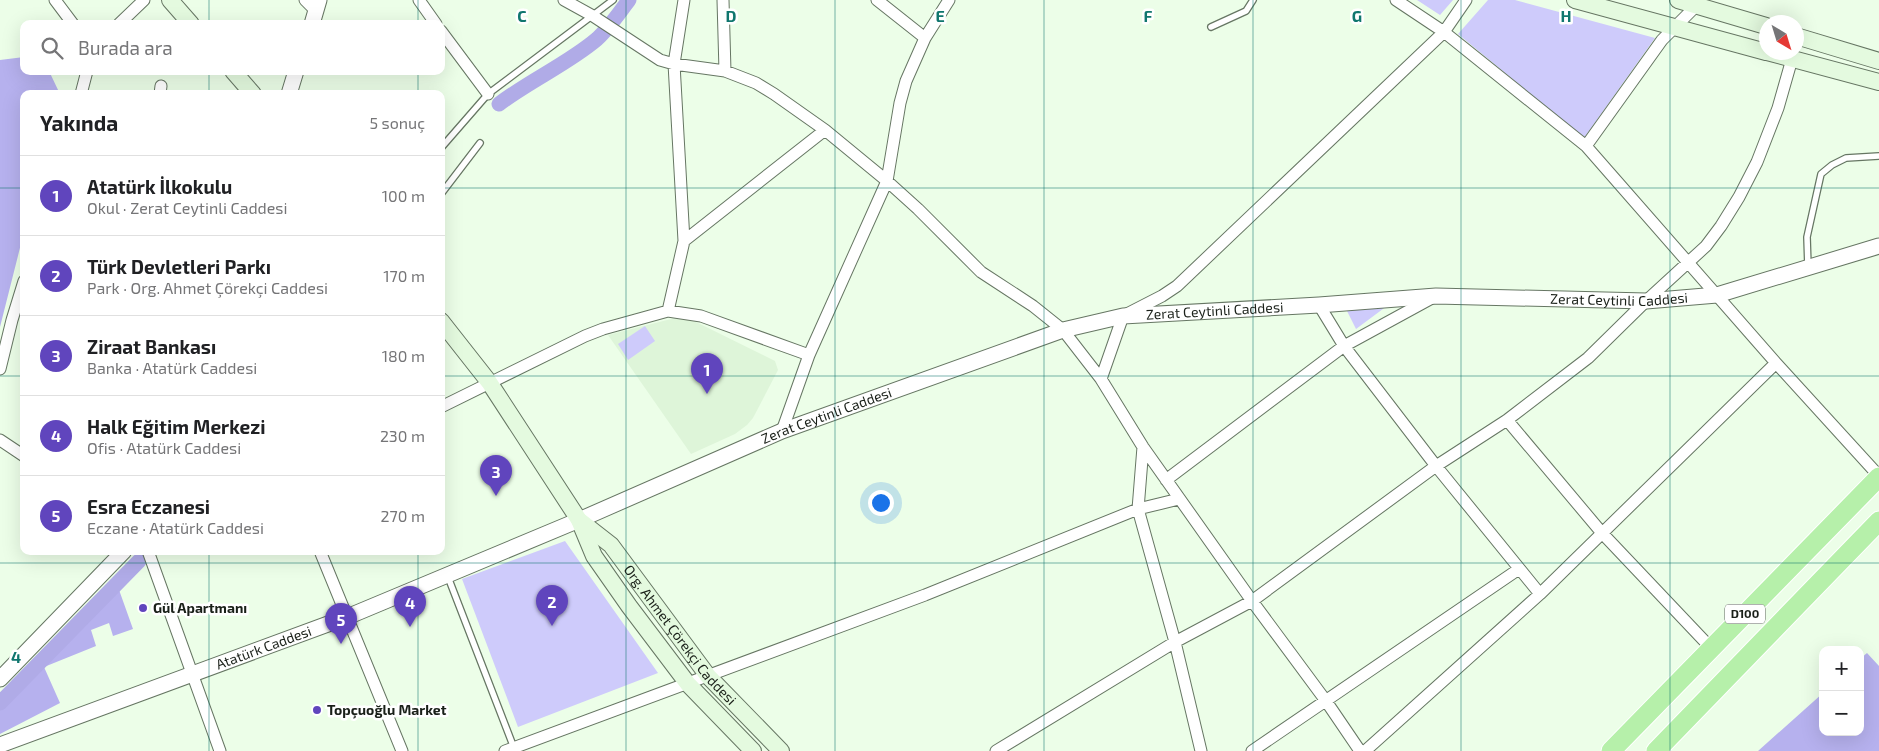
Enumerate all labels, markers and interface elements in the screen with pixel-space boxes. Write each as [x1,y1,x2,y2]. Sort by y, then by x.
text: C [517,6,527,25]
text: D [726,6,737,25]
text: E [935,6,945,25]
text: F [1144,6,1153,25]
text: G [1352,6,1362,25]
text: H [1560,6,1572,25]
north arrow [1759,15,1804,60]
search box [20,20,445,75]
icon: search [38,34,66,62]
text: Burada ara [78,36,173,59]
text: Yakında [40,110,118,135]
text: 5 sonuç [369,113,425,132]
text: Atatürk İlkokulu [87,175,232,198]
text: 1 [53,186,59,205]
text: 100 m [382,186,425,205]
text: Okul · Zerat Ceytinli Caddesi [87,198,287,217]
text: Türk Devletleri Parkı [87,255,271,278]
text: 2 [51,266,61,285]
text: 170 m [383,266,425,285]
text: Park · Org. Ahmet Çörekçi Caddesi [87,278,328,297]
street label: Zerat Ceytinli Caddesi [1550,288,1689,309]
street label: Zerat Ceytinli Caddesi [1145,298,1284,323]
text: Ziraat Bankası [87,335,216,358]
text: 3 [51,346,61,365]
text: 180 m [382,346,425,365]
pin: 1 [691,353,723,394]
text: Banka · Atatürk Caddesi [87,358,257,377]
street label: Zerat Ceytinli Caddesi [758,383,894,447]
text: Halk Eğitim Merkezi [87,415,265,438]
text: 4 [51,426,61,445]
text: 230 m [380,426,425,445]
text: Ofis · Atatürk Caddesi [87,438,241,457]
pin: 3 [480,455,512,496]
your location [868,490,894,516]
text: Esra Eczanesi [87,495,210,518]
text: 5 [52,506,60,525]
text: 270 m [381,506,425,525]
text: Eczane · Atatürk Caddesi [87,518,264,537]
street label: Org. Ahmet Çörekçi Caddesi [621,561,740,708]
pin: 2 [536,585,568,626]
pin: 4 [394,586,426,627]
place label: Gül Apartmanı [153,599,247,616]
marker: Gül Apartmanı [137,602,149,614]
pin: 5 [325,603,357,644]
road number: D100 [1725,604,1765,624]
street label: Atatürk Caddesi [213,622,314,673]
map controls [1819,646,1864,736]
button: + [1819,646,1864,691]
text: 4 [11,647,21,666]
button: − [1819,691,1864,736]
place label: Topçuoğlu Market [327,701,447,719]
marker: Topçuoğlu Market [311,704,323,716]

